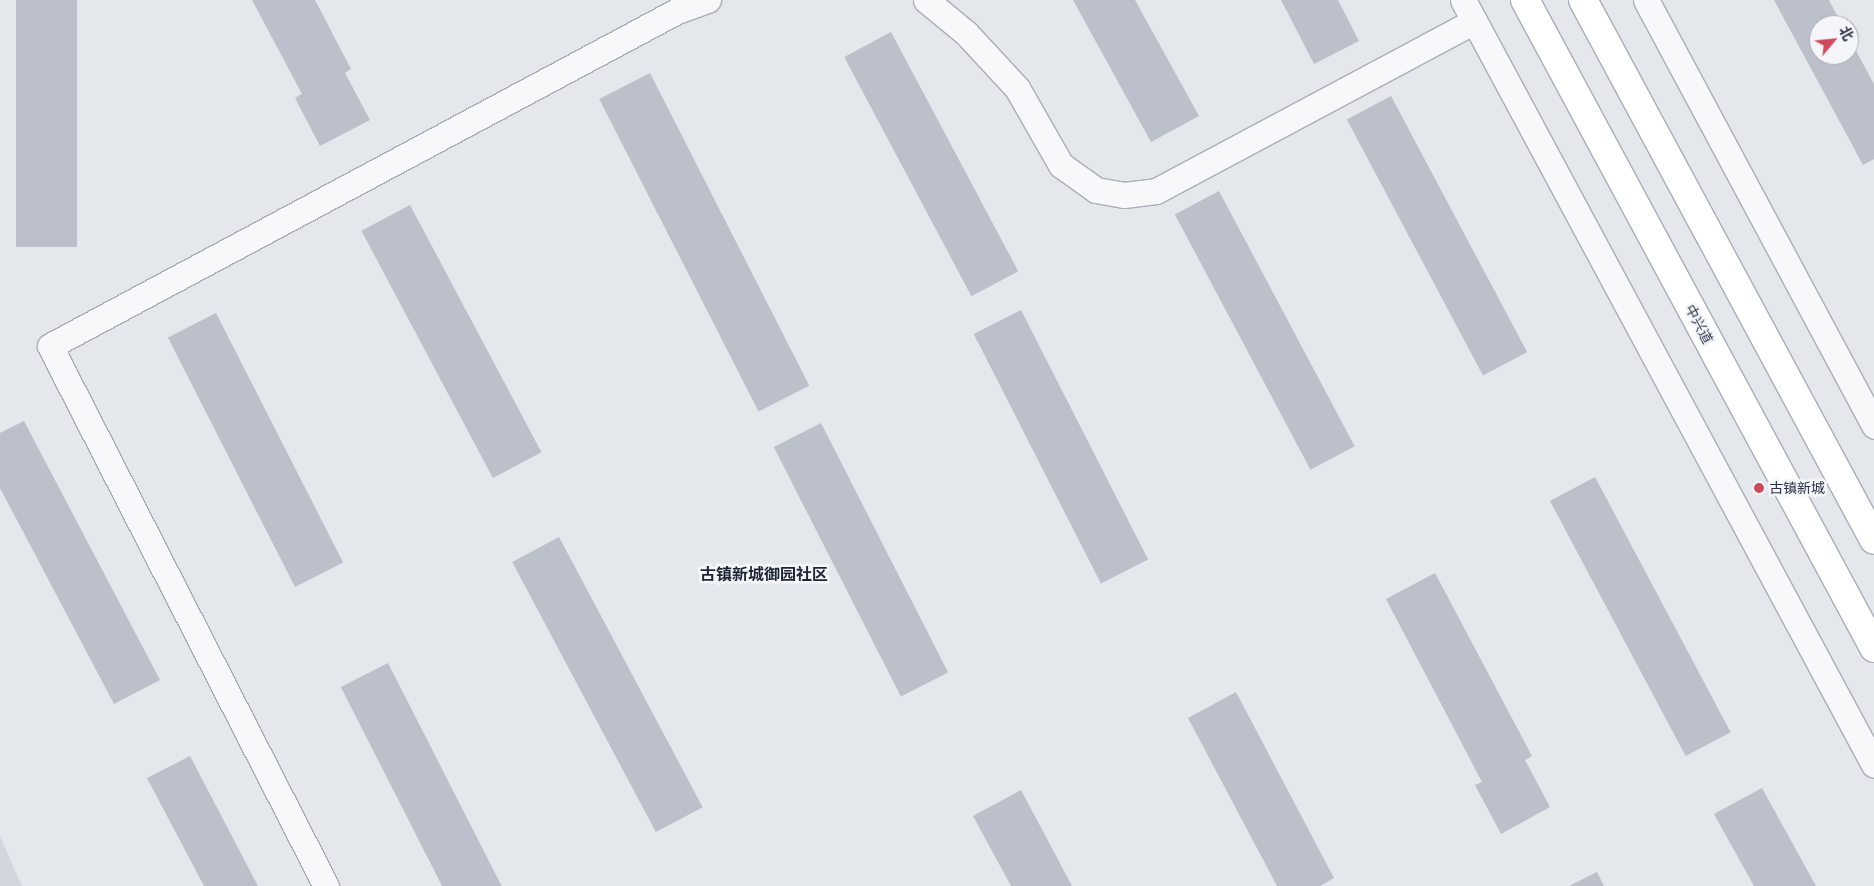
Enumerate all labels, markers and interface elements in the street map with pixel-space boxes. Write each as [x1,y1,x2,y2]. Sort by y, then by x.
north arrow [1809,15,1859,65]
text: 北 [1835,23,1858,44]
street label: 中兴道 [1682,302,1716,346]
place label: 古镇新城 [1769,480,1825,496]
marker: 古镇新城 [1753,482,1765,494]
district label: 古镇新城御园社区 [700,565,828,585]

